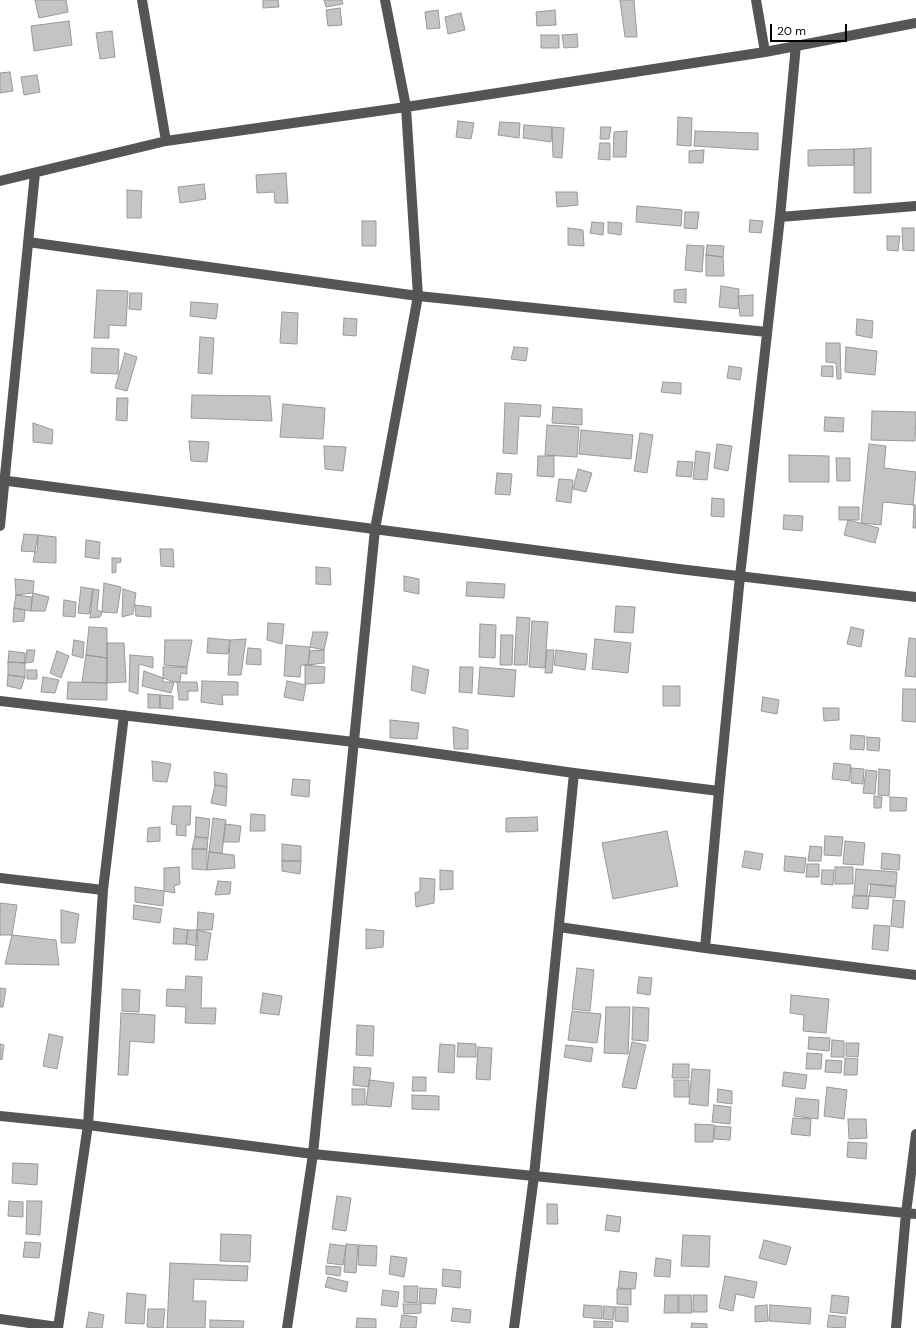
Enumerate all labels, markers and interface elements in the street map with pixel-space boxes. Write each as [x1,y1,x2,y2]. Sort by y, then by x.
scale bar [772,16,849,42]
text: 20 m [777,23,806,39]

